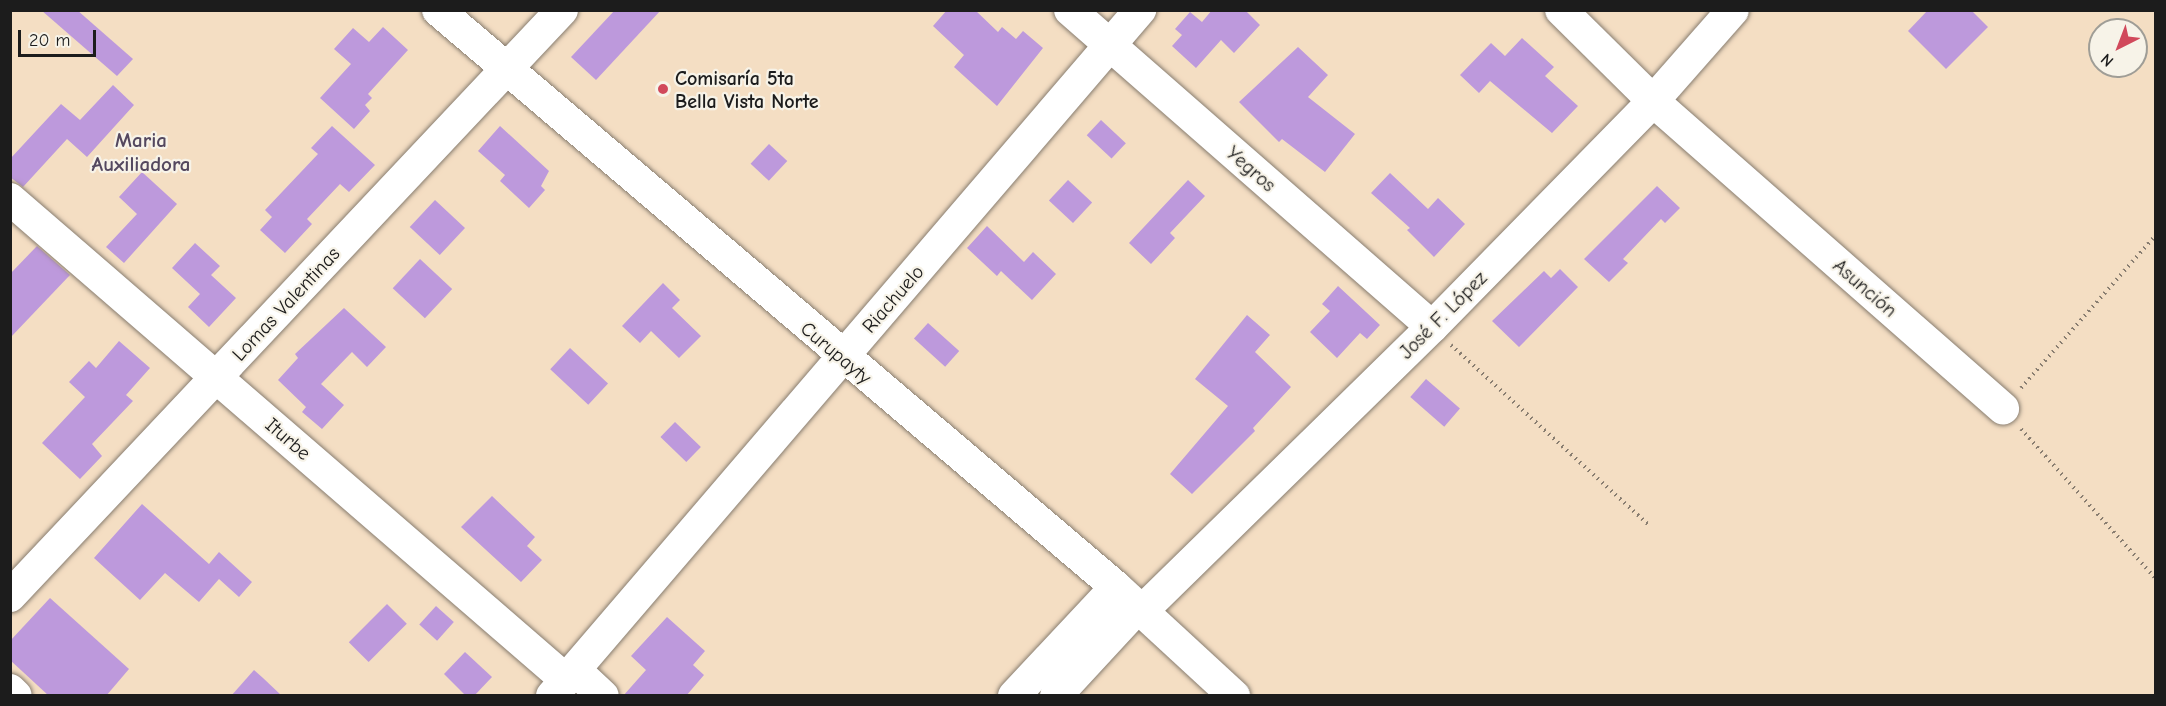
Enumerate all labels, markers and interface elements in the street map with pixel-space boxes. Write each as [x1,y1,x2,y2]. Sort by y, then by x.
scale bar [21,18,99,56]
north arrow [2088,18,2148,78]
text: 20 m [29,30,70,51]
text: N [2097,50,2117,70]
place label: Comisaría 5ta Bella Vista Norte [675,66,819,113]
marker: Comisaría 5ta Bella Vista Norte [656,82,670,96]
district label: Maria Auxiliadora [92,127,190,177]
street label: Yegros [1221,141,1281,197]
street label: Lomas Valentinas [227,242,345,366]
street label: Asunción [1828,254,1902,322]
street label: Riachuelo [857,260,929,338]
street label: José F. López [1394,266,1492,364]
street label: Curupayty [796,316,876,390]
street label: Iturbe [260,413,316,465]

